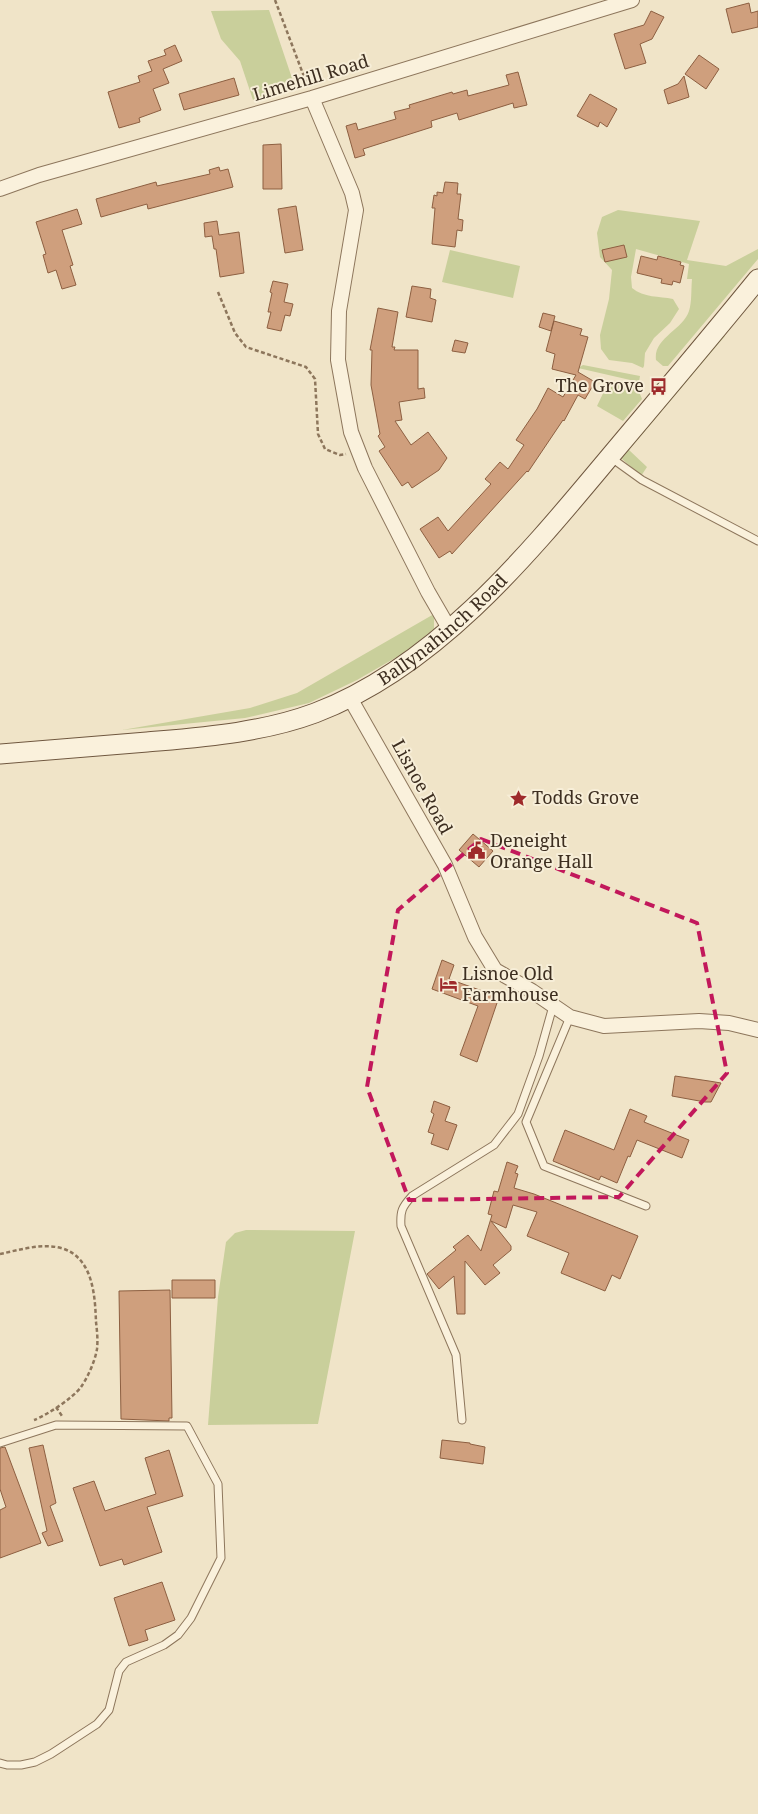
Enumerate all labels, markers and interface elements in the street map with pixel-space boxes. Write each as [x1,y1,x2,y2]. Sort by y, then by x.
street label: Limehill Road [250,48,372,106]
place label: The Grove [555,373,644,397]
bus stop icon: The Grove [648,376,668,396]
street label: Ballynahinch Road [373,568,512,690]
street label: Lisnoe Road [387,735,459,838]
place label: Todds Grove [532,785,639,809]
place icon: Todds Grove [508,788,528,808]
place label: Deneight Orange Hall [490,828,593,873]
public building icon: Deneight Orange Hall [466,841,486,861]
place label: Lisnoe Old Farmhouse [462,961,559,1006]
hotel icon: Lisnoe Old Farmhouse [438,974,458,994]

